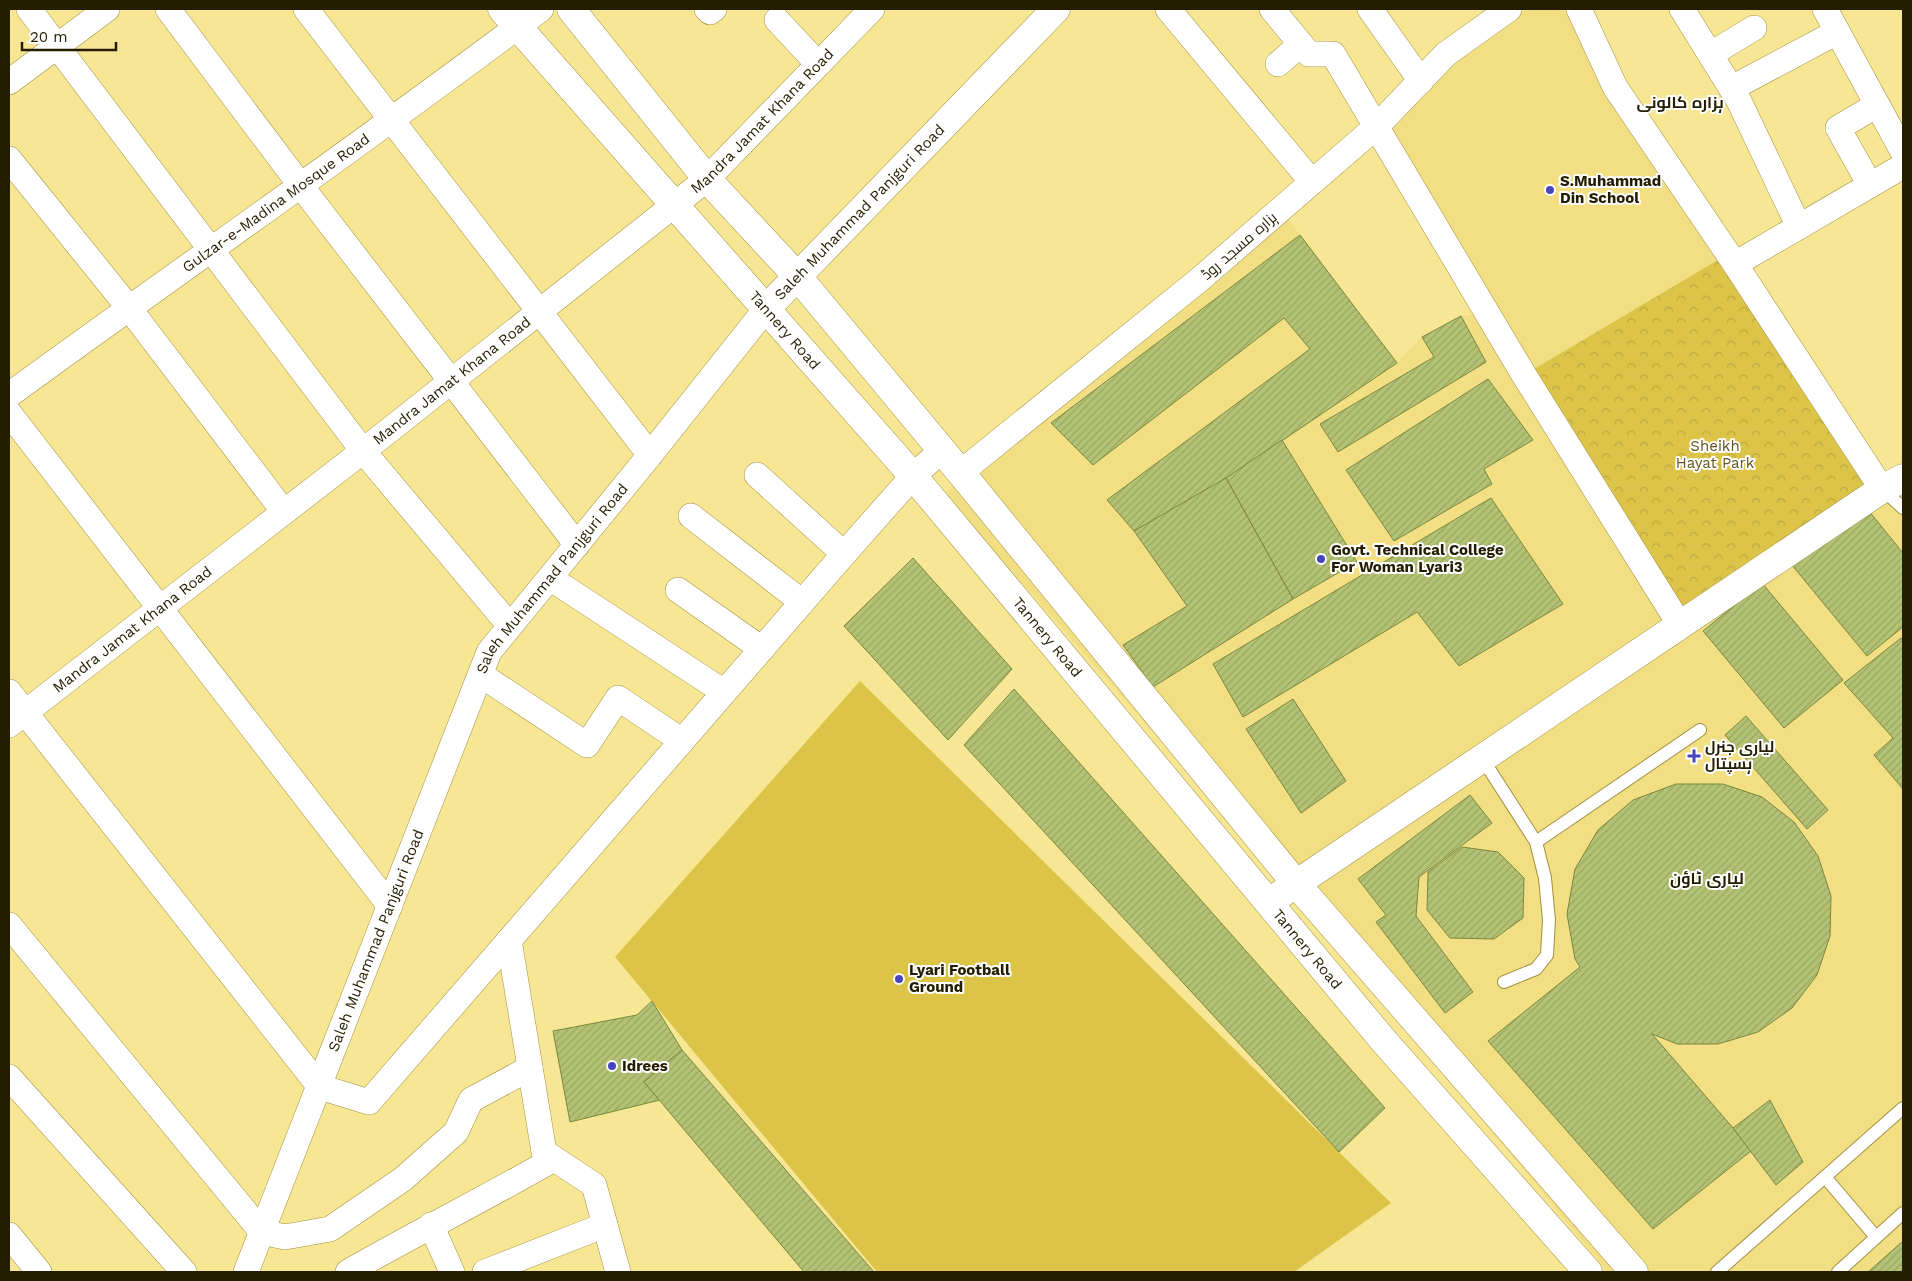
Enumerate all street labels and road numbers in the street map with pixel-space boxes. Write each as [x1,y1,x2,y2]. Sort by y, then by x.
street label: Mandra Jamat Khana Road [687,45,837,197]
street label: Saleh Muhammad Panjguri Road [771,121,948,304]
street label: Gulzar-e-Madina Mosque Road [179,130,373,276]
street label: ہزارہ مسجد روڈ [1197,208,1281,285]
street label: Tannery Road [745,287,824,373]
street label: Mandra Jamat Khana Road [369,313,534,449]
street label: Saleh Muhammad Panjguri Road [472,480,632,676]
street label: Mandra Jamat Khana Road [49,562,215,697]
street label: Tannery Road [1009,594,1086,681]
street label: Saleh Muhammad Panjguri Road [324,827,428,1054]
street label: Tannery Road [1269,906,1346,993]

